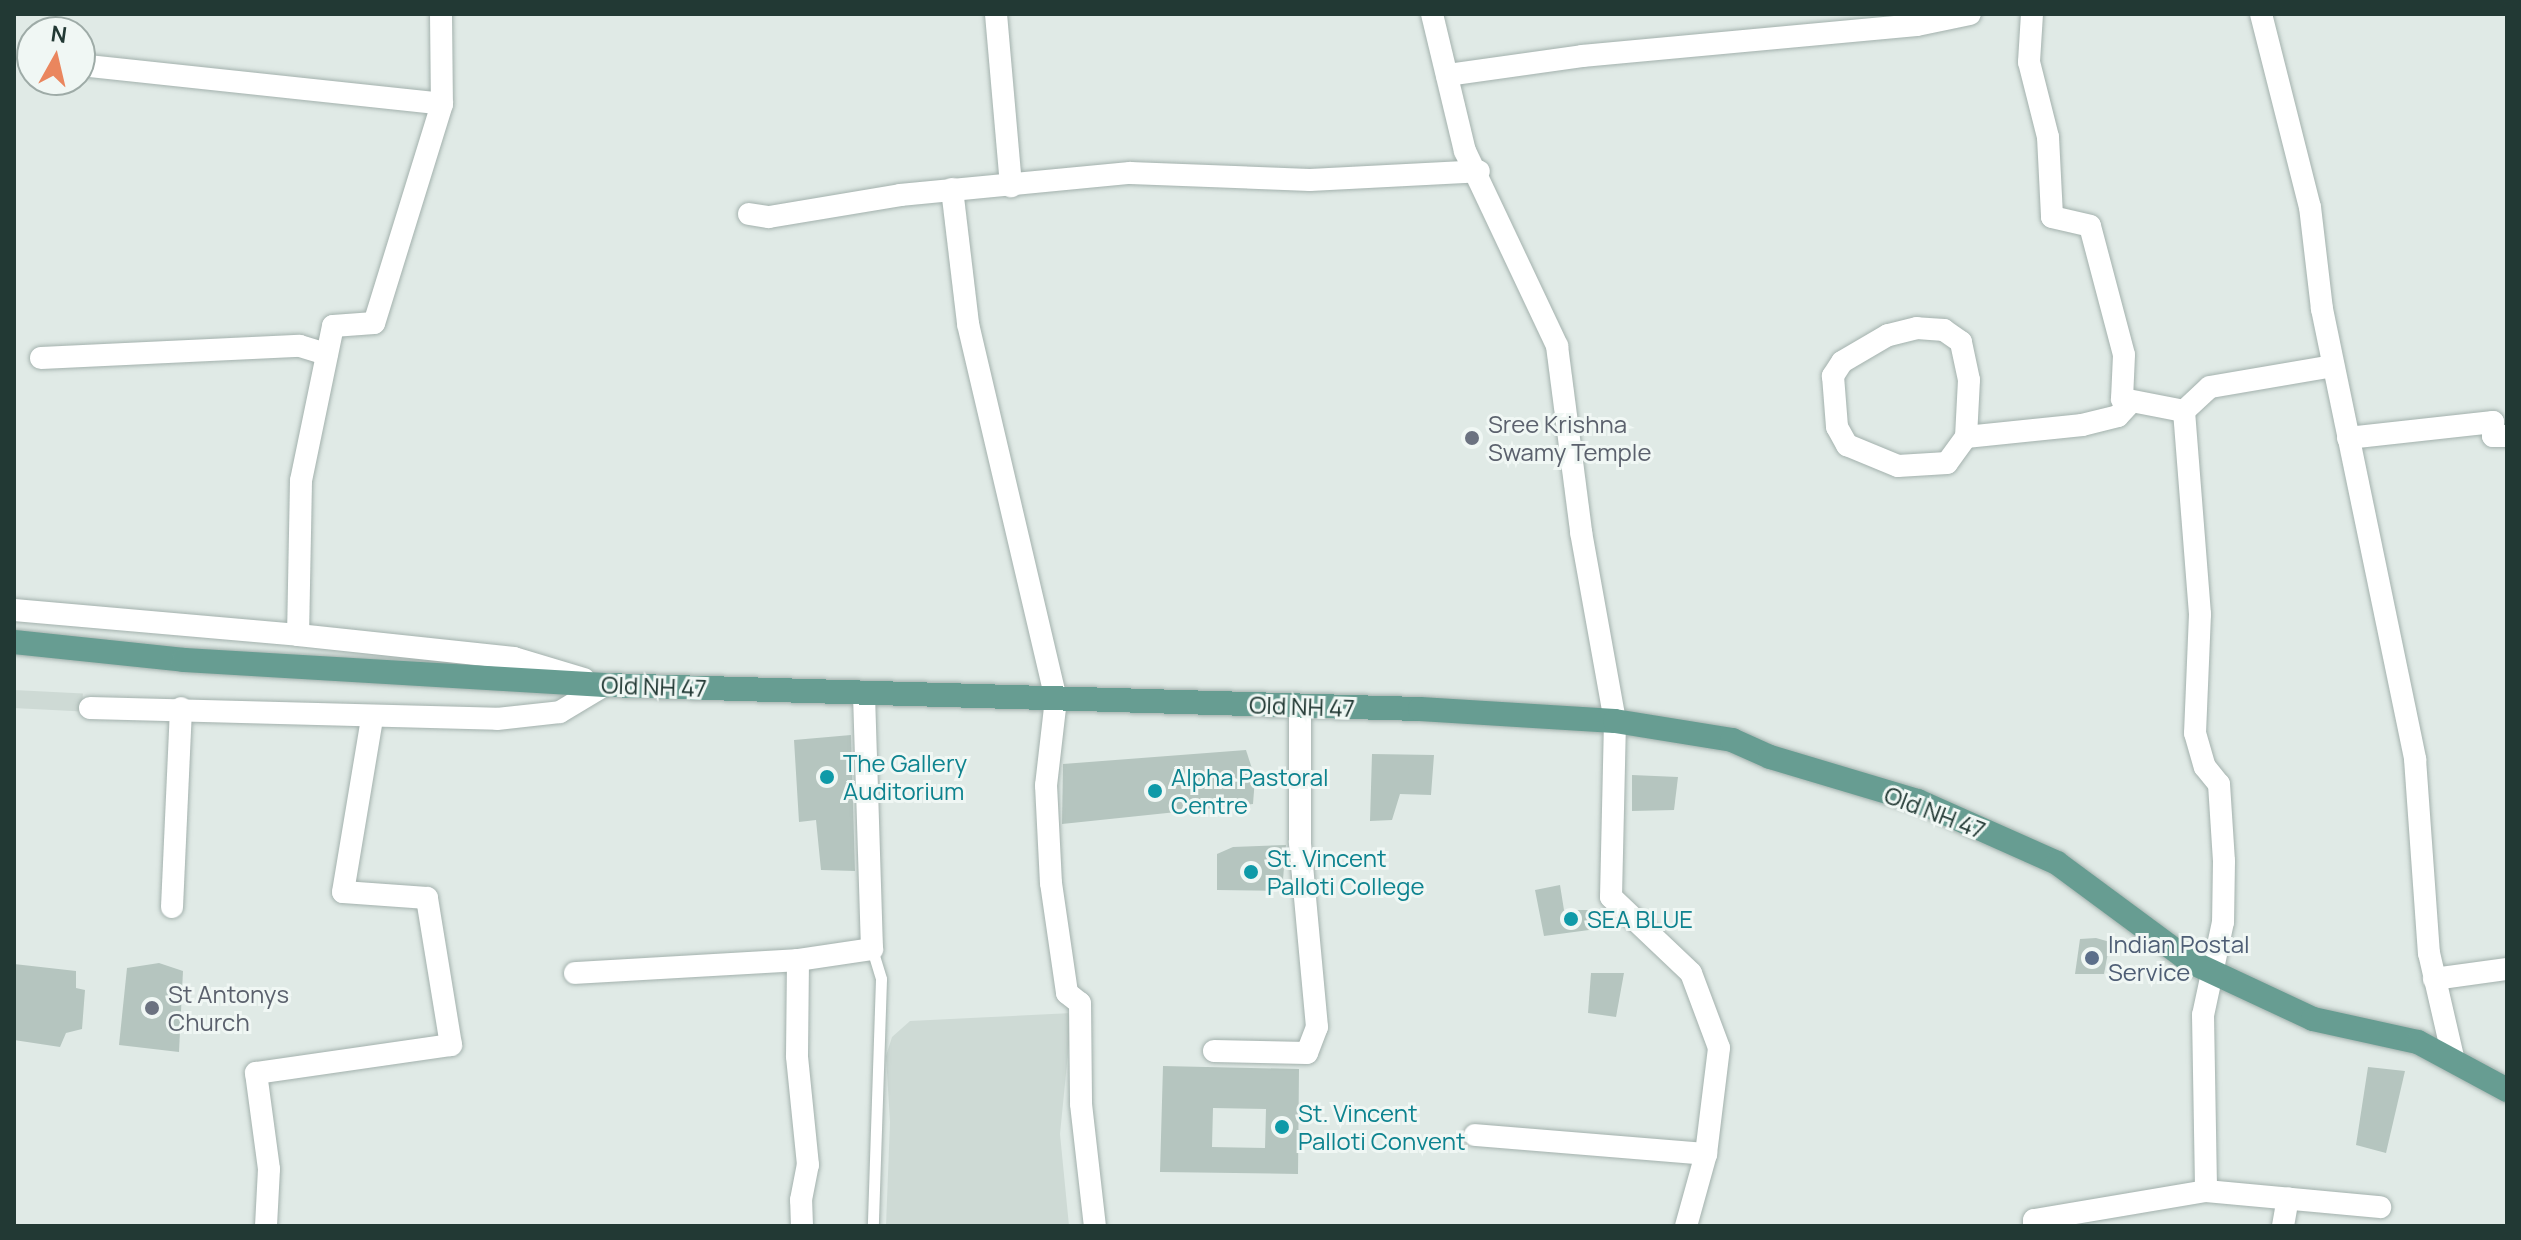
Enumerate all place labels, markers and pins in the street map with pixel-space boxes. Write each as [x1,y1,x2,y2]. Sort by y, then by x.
place label: Sree Krishna Swamy Temple [1488,410,1651,466]
marker: Sree Krishna Swamy Temple [1463,429,1481,447]
place label: The Gallery Auditorium [843,749,967,805]
place label: Alpha Pastoral Centre [1171,763,1329,819]
marker: The Gallery Auditorium [818,768,836,786]
marker: Alpha Pastoral Centre [1146,782,1164,800]
place label: St. Vincent Palloti College [1267,844,1425,900]
marker: St. Vincent Palloti College [1242,863,1260,881]
place label: SEA BLUE [1587,905,1693,933]
marker: SEA BLUE [1562,910,1580,928]
place label: Indian Postal Service [2108,930,2250,986]
marker: Indian Postal Service [2083,949,2101,967]
place label: St Antonys Church [168,980,289,1036]
marker: St Antonys Church [143,999,161,1017]
place label: St. Vincent Palloti Convent [1298,1099,1466,1155]
marker: St. Vincent Palloti Convent [1273,1118,1291,1136]

